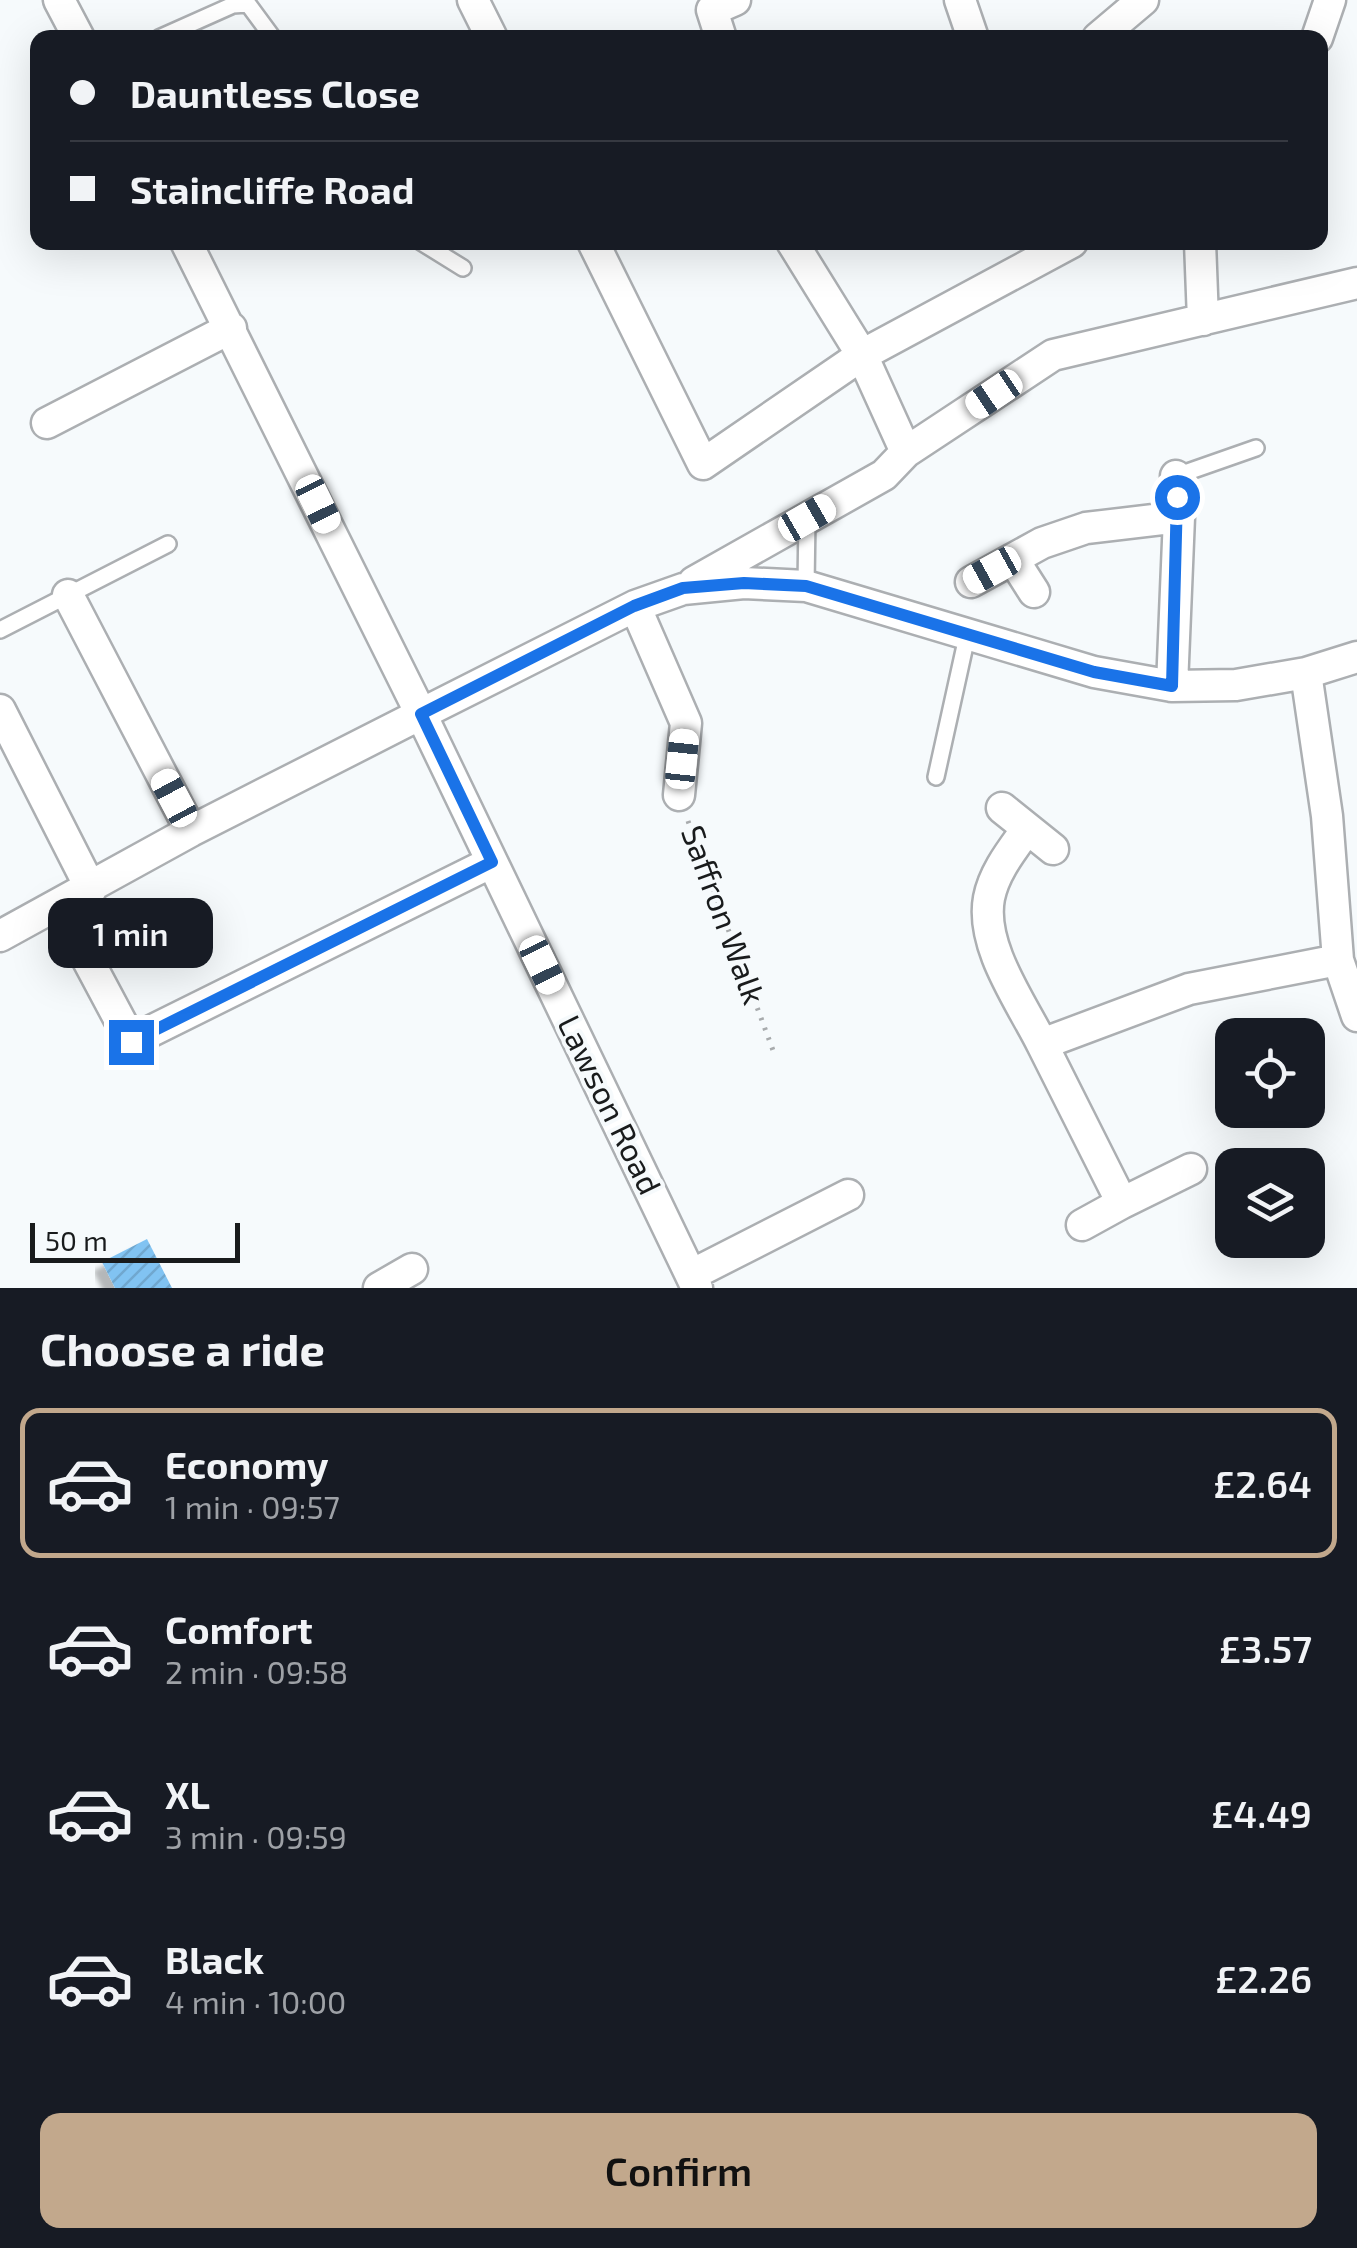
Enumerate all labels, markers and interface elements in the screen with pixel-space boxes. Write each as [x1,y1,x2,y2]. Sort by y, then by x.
text: Dauntless Close [130,70,420,116]
text: Staincliffe Road [130,166,414,212]
car [961,365,1027,423]
car [291,470,345,538]
route start [1155,475,1200,520]
car [774,490,840,546]
car [958,542,1026,598]
car [664,728,700,790]
car [147,764,201,832]
street label: Saffron Walk [675,820,775,1009]
callout: 1 min [48,897,214,967]
text: 1 min [93,914,168,952]
car [515,931,569,999]
street label: Lawson Road [551,1008,670,1200]
map controls [1215,1018,1325,1258]
button: locate [1215,1018,1325,1128]
route end [109,1020,154,1065]
button: layers [1215,1148,1325,1258]
scale bar [30,1218,240,1262]
text: 50 m [45,1223,108,1257]
text: Choose a ride [40,1321,325,1375]
icon: car [45,1438,135,1528]
text: Economy [165,1441,329,1487]
text: £2.64 [1213,1460,1312,1506]
text: 1 min · 09:57 [165,1487,340,1525]
icon: car [45,1603,135,1693]
text: Comfort [165,1606,313,1652]
text: £3.57 [1219,1625,1312,1671]
text: 2 min · 09:58 [165,1652,348,1690]
icon: car [45,1768,135,1858]
text: XL [165,1771,210,1817]
text: £4.49 [1211,1790,1312,1836]
text: 3 min · 09:59 [165,1817,347,1855]
icon: car [45,1933,135,2023]
text: Black [165,1936,264,1982]
text: £2.26 [1215,1955,1312,2001]
text: 4 min · 10:00 [165,1982,346,2020]
button: Confirm [40,2113,1317,2228]

